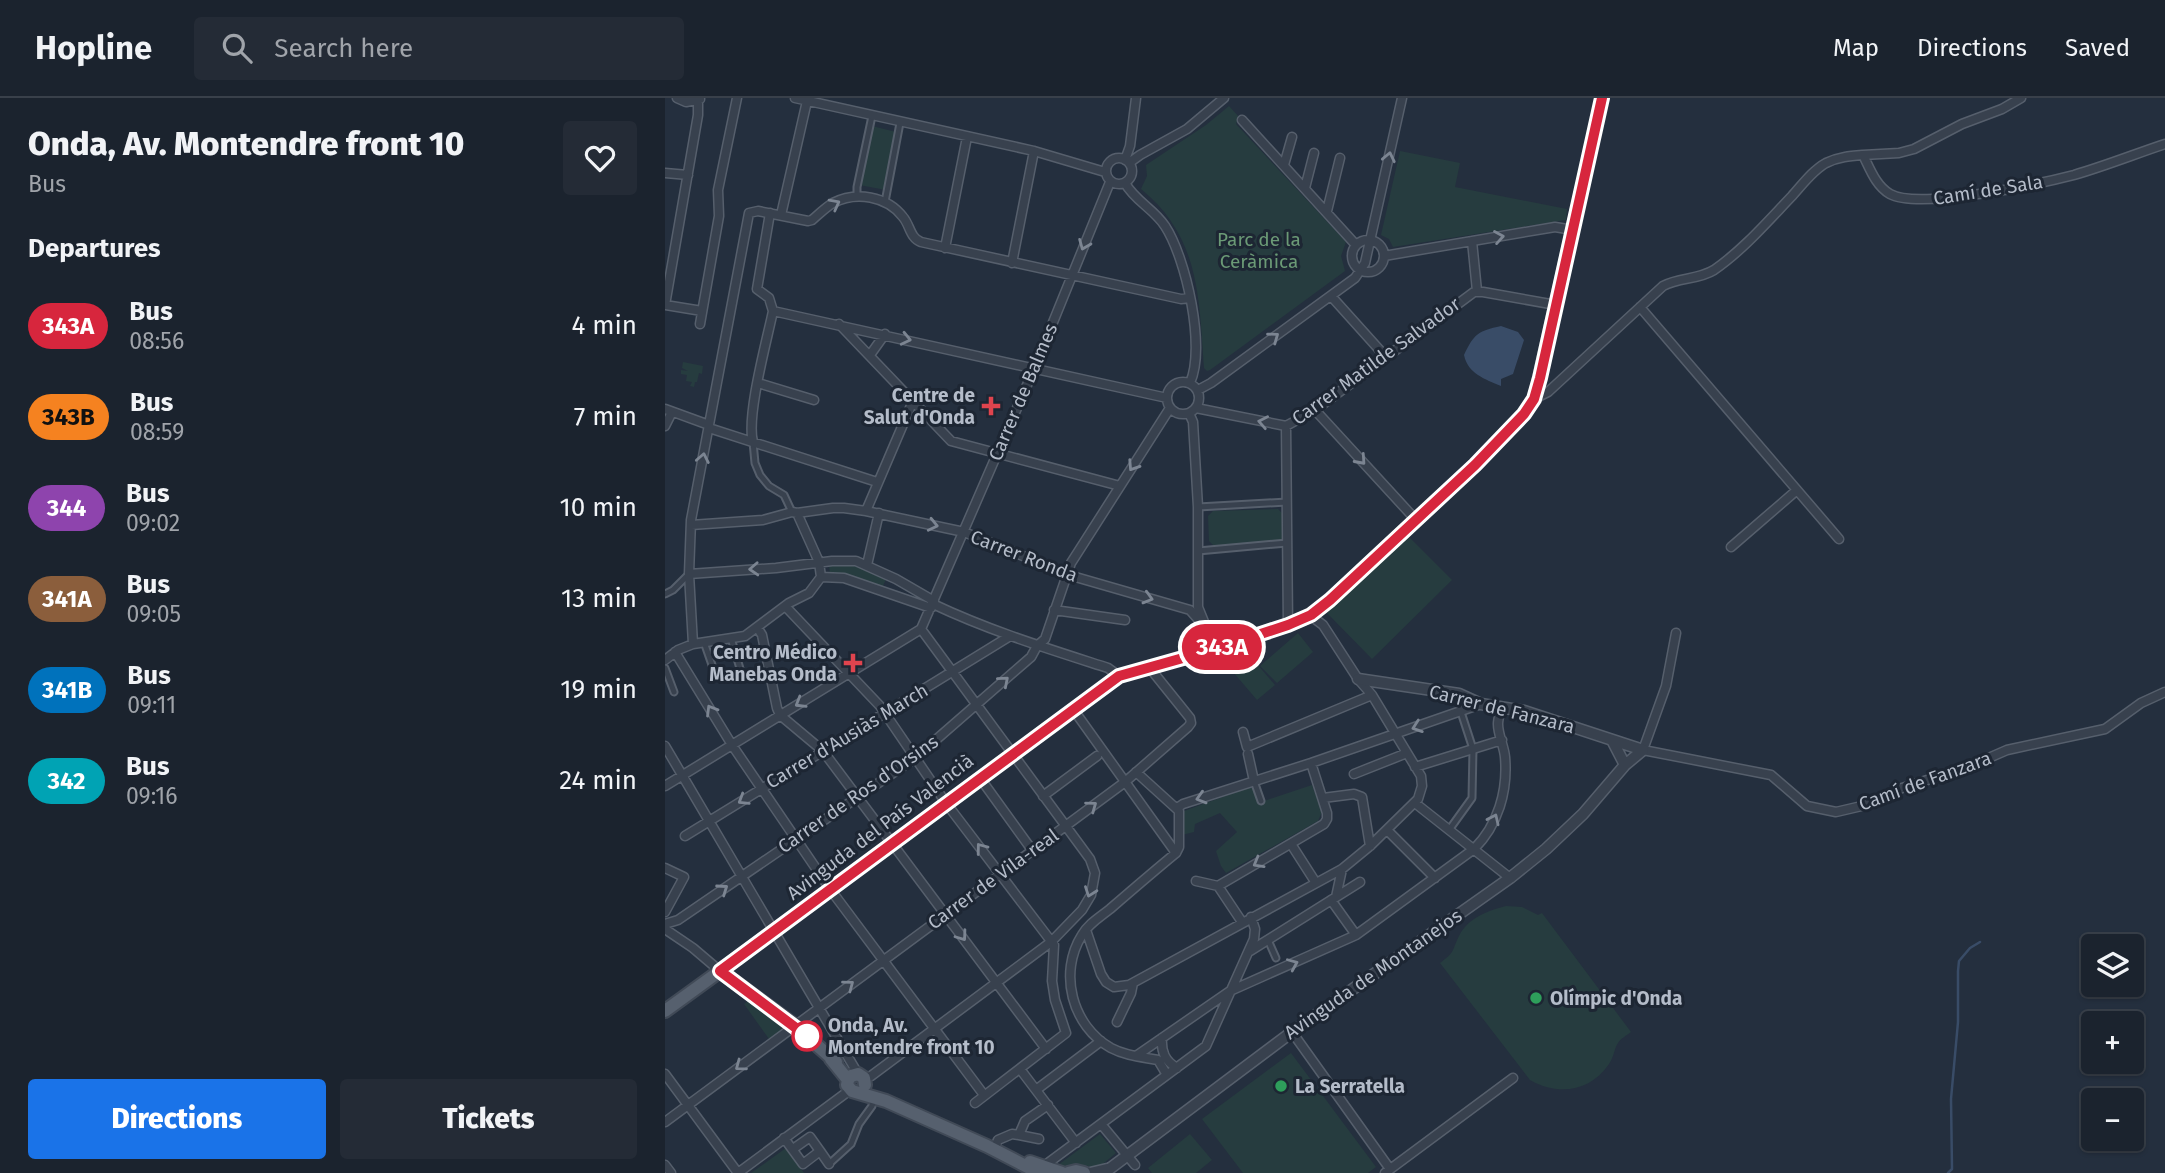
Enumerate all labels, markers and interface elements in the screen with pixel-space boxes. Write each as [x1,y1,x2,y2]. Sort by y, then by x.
search box [194,17,684,80]
text: Hopline [35,28,152,68]
icon: search [218,29,256,67]
text: Search here [274,33,413,64]
text: Map [1833,34,1879,62]
text: Directions [1917,34,2027,62]
text: Saved [2065,34,2130,62]
button: heart [563,121,637,195]
text: Onda, Av. Montendre front 10 [28,124,464,164]
one-way arrow [1381,151,1396,163]
text: Bus [28,170,66,198]
street label: Camí de Sala [1932,170,2044,210]
one-way arrow [828,199,841,212]
park label: Parc de la Ceràmica [1217,228,1301,273]
one-way arrow [1493,230,1505,245]
text: Departures [28,233,161,264]
one-way arrow [1078,238,1092,250]
street label: Carrer Matilde Salvador [1287,292,1465,430]
text: Bus [129,296,173,327]
text: 4 min [571,310,637,341]
text: 343A [42,312,94,340]
street label: Carrer de Balmes [984,320,1062,464]
text: 08:56 [129,327,184,355]
one-way arrow [900,331,912,345]
one-way arrow [1266,333,1279,345]
place label: Centre de Salut d'Onda [864,384,975,429]
text: Bus [130,387,173,418]
marker: Centre de Salut d'Onda [981,396,1001,416]
text: 7 min [574,401,637,432]
text: 343B [42,403,95,431]
one-way arrow [1257,415,1269,430]
text: 08:59 [130,418,184,446]
one-way arrow [695,452,710,464]
one-way arrow [1353,452,1365,465]
one-way arrow [1129,458,1142,471]
text: Bus [126,478,169,509]
text: 10 min [559,492,637,523]
text: 344 [47,494,86,522]
text: 09:02 [126,509,180,537]
one-way arrow [927,517,939,532]
street label: Carrer Ronda [967,525,1081,587]
one-way arrow [748,562,759,577]
text: Bus [127,569,170,600]
text: 13 min [561,583,637,614]
text: 341A [42,585,92,613]
one-way arrow [1142,589,1154,604]
text: 09:05 [127,600,181,628]
line badge: 343A [1173,624,1271,670]
text: 343A [1196,633,1248,661]
place label: Centro Médico Manebas Onda [709,641,837,686]
marker: Centro Médico Manebas Onda [843,653,863,673]
text: Bus [127,660,171,691]
text: 19 min [560,674,637,705]
text: 341B [42,676,92,704]
one-way arrow [996,677,1009,689]
street label: Carrer d'Ausiàs March [762,679,932,793]
street label: Carrer de Fanzara [1427,680,1577,738]
text: 09:11 [127,691,176,719]
one-way arrow [794,695,807,708]
one-way arrow [706,704,719,717]
one-way arrow [1411,719,1423,733]
street label: Carrer de Ros d'Orsins [773,730,943,858]
street label: Camí de Fanzara [1856,746,1994,816]
street label: Avinguda del País Valencià [782,749,978,905]
text: Bus [126,751,169,782]
text: 24 min [559,765,637,796]
text: 342 [48,767,85,795]
text: 09:16 [126,782,178,810]
one-way arrow [1195,790,1207,805]
one-way arrow [737,792,750,805]
one-way arrow [1084,802,1097,815]
one-way arrow [1486,814,1500,826]
street label: Carrer de Vila-real [923,824,1063,934]
one-way arrow [977,843,990,856]
one-way arrow [1252,855,1265,868]
one-way arrow [715,885,728,897]
one-way arrow [1085,886,1099,898]
street label: Avinguda de Montanejos [1280,904,1466,1044]
one-way arrow [954,928,967,941]
map controls [2081,934,2144,1151]
button: layers [2081,934,2144,997]
one-way arrow [1286,958,1298,972]
one-way arrow [841,981,854,993]
place label: Olímpic d'Onda [1550,987,1682,1010]
marker: Olímpic d'Onda [1528,990,1544,1006]
button: + [2081,1011,2144,1074]
place label: Onda, Av. Montendre front 10 [828,1014,995,1059]
marker: Onda, Av. Montendre front 10 [792,1021,822,1051]
one-way arrow [735,1058,747,1071]
place label: La Serratella [1295,1075,1405,1098]
marker: La Serratella [1273,1078,1289,1094]
button: Directions [28,1079,326,1159]
button: Tickets [340,1079,637,1159]
button: − [2081,1088,2144,1151]

